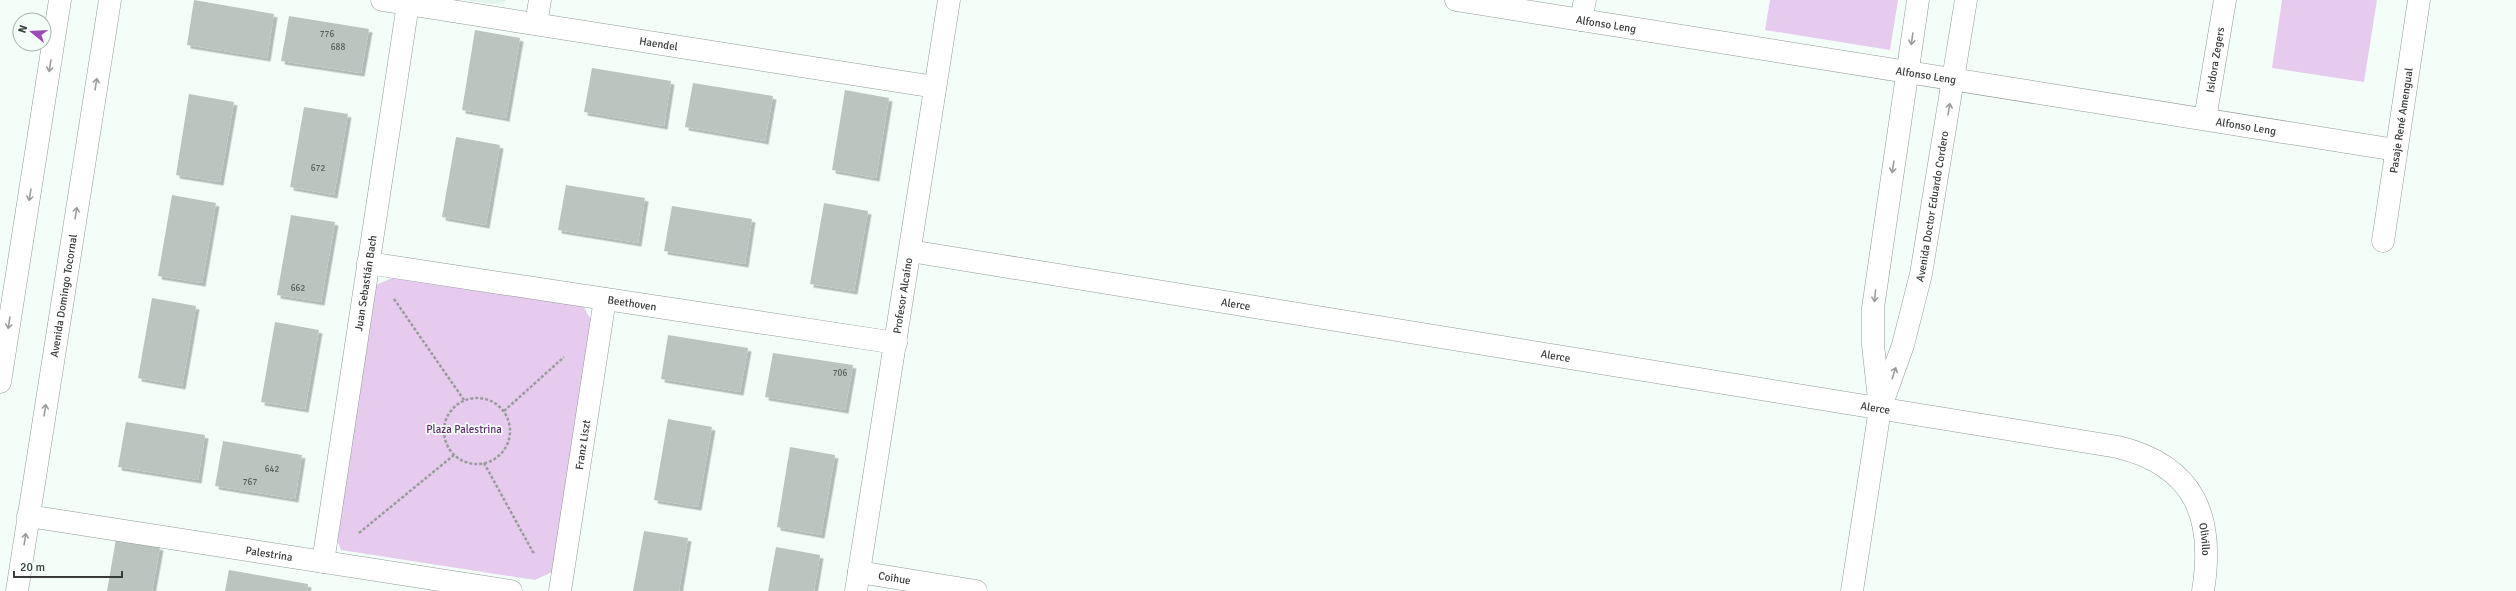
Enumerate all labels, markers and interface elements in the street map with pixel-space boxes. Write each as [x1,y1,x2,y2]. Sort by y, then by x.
north arrow [12,12,52,52]
street label: Alfonso Leng [1575,13,1637,35]
text: N [16,23,30,35]
street label: Isidora Zegers [2203,26,2227,94]
house number: 776 [320,29,334,40]
one-way arrow [1908,32,1916,45]
street label: Haendel [638,34,679,53]
house number: 688 [331,42,345,53]
one-way arrow [46,59,54,72]
street label: Alfonso Leng [1895,64,1957,86]
street label: Pasaje René Amengual [2387,67,2415,174]
one-way arrow [93,78,101,91]
one-way arrow [1945,102,1953,115]
street label: Alfonso Leng [2215,115,2277,137]
street label: Avenida Doctor Eduardo Cordero [1913,130,1951,283]
one-way arrow [1889,160,1897,173]
house number: 672 [311,163,325,174]
one-way arrow [26,188,34,201]
one-way arrow [72,207,80,220]
street label: Avenida Domingo Tocornal [47,233,80,358]
street label: Juan Sebastián Bach [352,234,379,332]
street label: Profesor Alcaíno [890,256,915,335]
house number: 662 [291,283,305,294]
one-way arrow [1871,289,1878,302]
street label: Beethoven [607,293,657,313]
street label: Alerce [1220,295,1251,313]
one-way arrow [5,316,13,329]
street label: Alerce [1540,347,1571,365]
one-way arrow [1891,366,1898,379]
house number: 706 [833,368,847,379]
street label: Alerce [1860,399,1891,416]
one-way arrow [41,404,49,417]
street label: Franz Liszt [572,419,593,471]
park label: Plaza Palestrina [426,423,502,436]
house number: 642 [265,464,279,475]
house number: 767 [243,477,257,488]
street label: Olivillo [2197,522,2213,556]
one-way arrow [21,533,29,546]
street label: Palestrina [245,543,294,564]
scale bar [14,553,122,579]
text: 20 m [20,560,45,575]
street label: Coihue [877,569,912,587]

